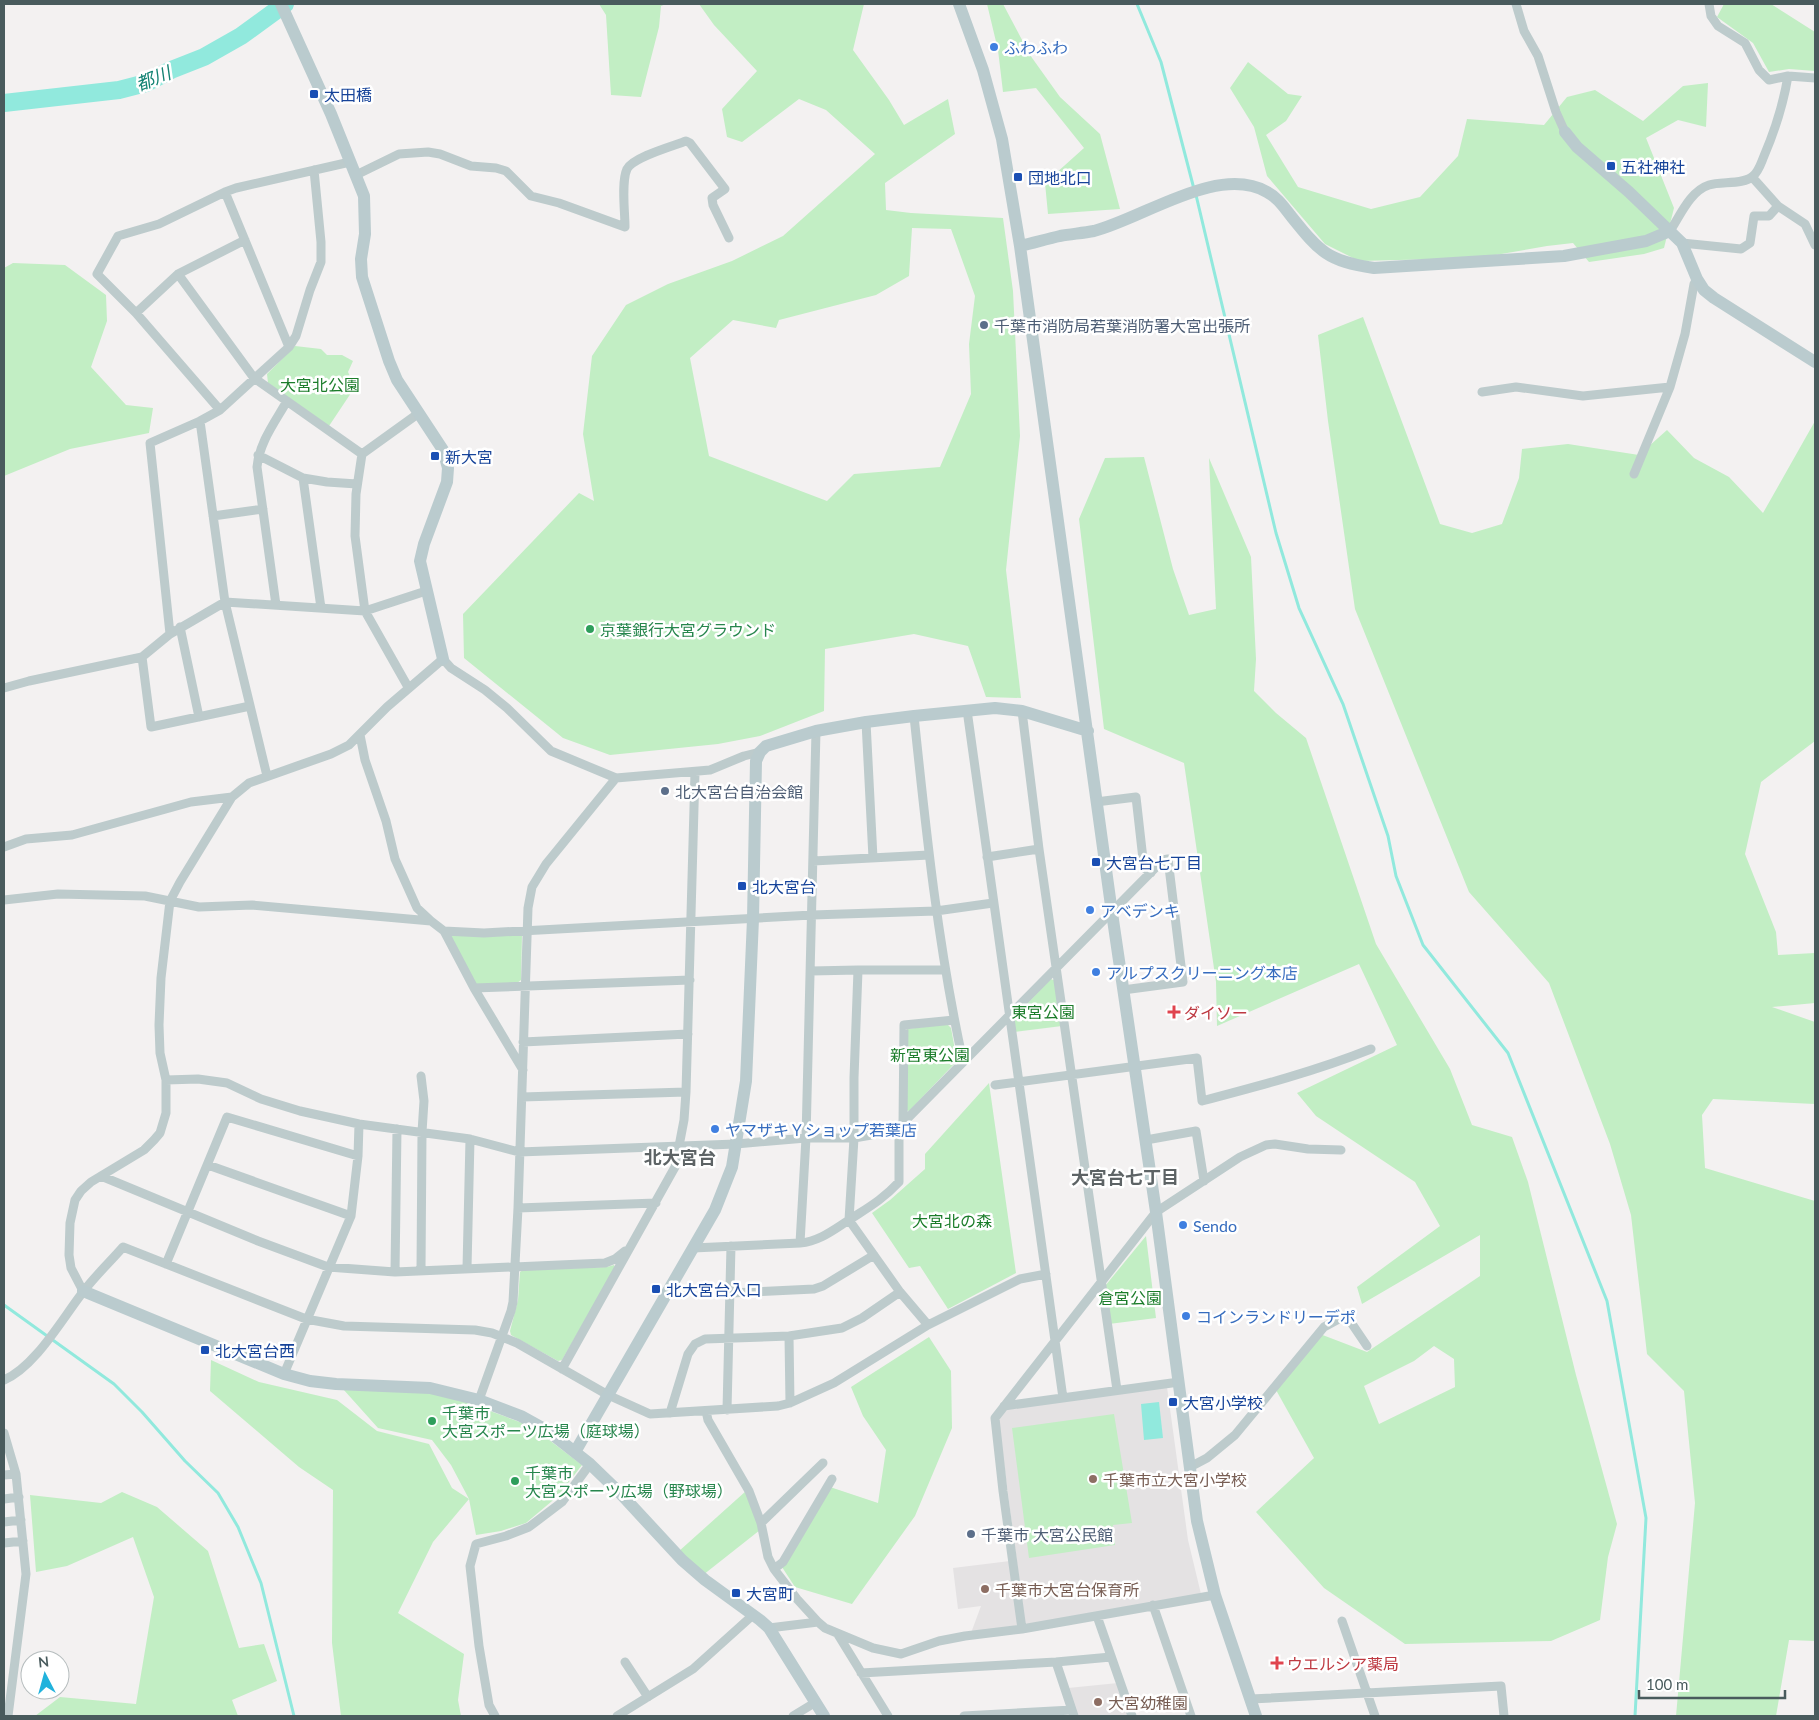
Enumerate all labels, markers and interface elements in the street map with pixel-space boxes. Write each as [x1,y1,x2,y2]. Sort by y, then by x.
place label: ふわふわ [1004,38,1068,57]
marker: ふわふわ [988,41,1000,53]
water label: 都川 [132,60,176,95]
place label: 太田橋 [324,85,372,104]
marker: 太田橋 [308,88,320,100]
place label: 五社神社 [1621,157,1685,176]
marker: 五社神社 [1605,160,1617,172]
place label: 団地北口 [1028,168,1092,187]
marker: 団地北口 [1012,171,1024,183]
place label: 千葉市消防局若葉消防署大宮出張所 [994,316,1250,335]
marker: 千葉市消防局若葉消防署大宮出張所 [978,319,990,331]
park label: 大宮北公園 [280,375,360,394]
place label: 新大宮 [445,447,493,466]
marker: 新大宮 [429,450,441,462]
place label: 京葉銀行大宮グラウンド [600,620,776,639]
marker: 京葉銀行大宮グラウンド [584,623,596,635]
place label: 北大宮台自治会館 [675,782,803,801]
marker: 北大宮台自治会館 [659,785,671,797]
place label: 大宮台七丁目 [1106,853,1202,872]
marker: 大宮台七丁目 [1090,856,1102,868]
place label: 北大宮台 [752,877,816,896]
marker: 北大宮台 [736,880,748,892]
place label: アベデンキ [1100,901,1180,920]
marker: アベデンキ [1084,904,1096,916]
place label: アルプスクリーニング本店 [1106,963,1298,982]
marker: アルプスクリーニング本店 [1090,966,1102,978]
park label: 東宮公園 [1011,1002,1075,1021]
place label: ダイソー [1184,1003,1248,1022]
marker: ダイソー [1168,1006,1180,1018]
park label: 新宮東公園 [890,1045,970,1064]
place label: ヤマザキＹショップ若葉店 [725,1120,917,1139]
marker: ヤマザキＹショップ若葉店 [709,1123,721,1135]
district label: 北大宮台 [644,1146,716,1168]
district label: 大宮台七丁目 [1071,1166,1179,1188]
park label: 大宮北の森 [912,1211,992,1230]
place label: Sendo [1193,1216,1237,1235]
marker: Sendo [1177,1219,1189,1231]
place label: 北大宮台入口 [666,1280,762,1299]
marker: 北大宮台入口 [650,1283,662,1295]
park label: 倉宮公園 [1098,1288,1162,1307]
place label: コインランドリーデポ [1196,1307,1356,1326]
marker: コインランドリーデポ [1180,1310,1192,1322]
place label: 北大宮台西 [215,1341,295,1360]
marker: 北大宮台西 [199,1344,211,1356]
place label: 大宮小学校 [1183,1393,1263,1412]
marker: 大宮小学校 [1167,1396,1179,1408]
place label: 千葉市 大宮スポーツ広場（庭球場） [442,1403,650,1440]
marker: 千葉市 大宮スポーツ広場（庭球場） [426,1415,438,1427]
place label: 千葉市 大宮スポーツ広場（野球場） [525,1463,733,1500]
place label: 千葉市立大宮小学校 [1103,1470,1247,1489]
marker: 千葉市立大宮小学校 [1087,1473,1099,1485]
marker: 千葉市 大宮スポーツ広場（野球場） [509,1475,521,1487]
place label: 千葉市 大宮公民館 [981,1525,1113,1544]
marker: 千葉市 大宮公民館 [965,1528,977,1540]
place label: 千葉市大宮台保育所 [995,1580,1139,1599]
marker: 千葉市大宮台保育所 [979,1583,991,1595]
place label: 大宮町 [746,1584,794,1603]
marker: 大宮町 [730,1587,742,1599]
north arrow [20,1650,70,1700]
text: N [37,1653,50,1671]
place label: ウエルシア薬局 [1287,1654,1399,1673]
marker: ウエルシア薬局 [1271,1657,1283,1669]
scale bar [1639,1668,1785,1700]
text: 100 m [1646,1675,1688,1693]
place label: 大宮幼稚園 [1108,1693,1188,1712]
marker: 大宮幼稚園 [1092,1696,1104,1708]

